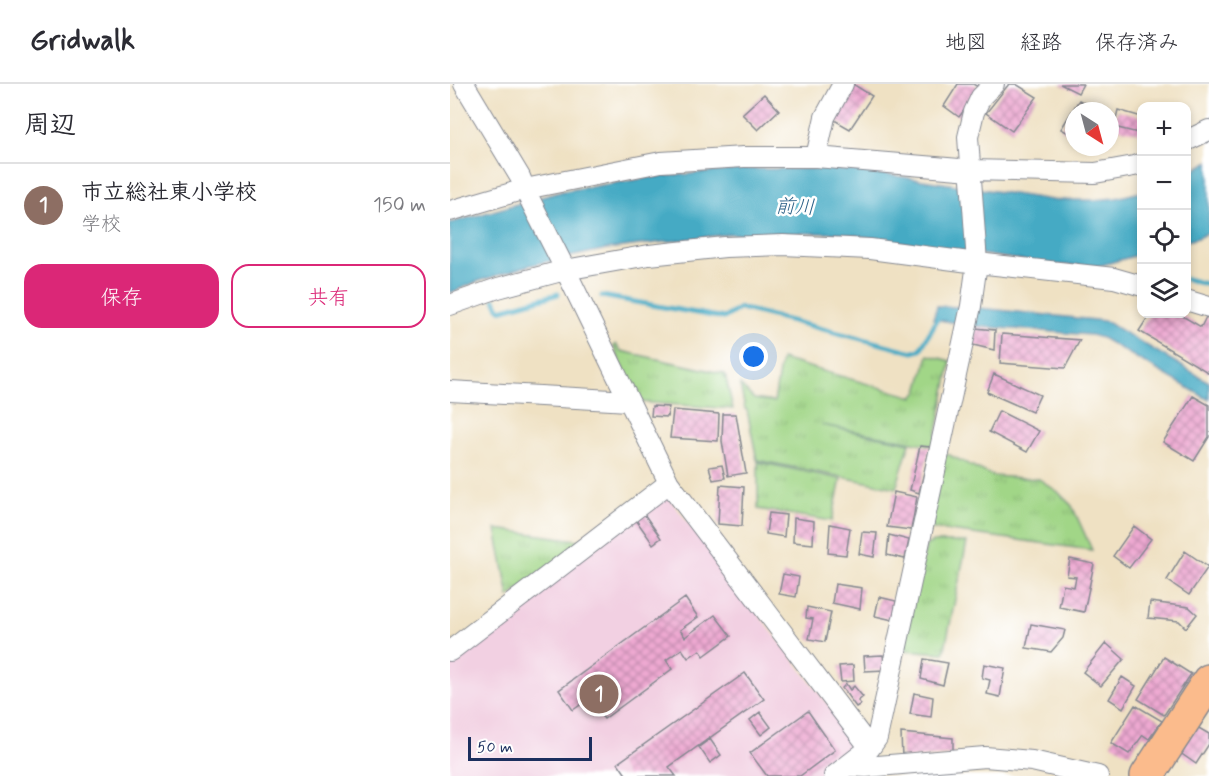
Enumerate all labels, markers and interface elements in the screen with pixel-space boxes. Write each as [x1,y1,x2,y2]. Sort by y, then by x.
text: Gridwalk [30,23,135,60]
text: 地図 [945,29,987,57]
text: 経路 [1020,29,1062,57]
text: 保存済み [1095,29,1179,57]
north arrow [1065,102,1119,156]
map controls [1137,102,1191,318]
button: + [1137,102,1191,156]
text: 周辺 [24,109,76,143]
button: − [1137,156,1191,210]
text: 市立総社東小学校 [81,179,257,207]
text: 1 [39,192,48,219]
text: 150 m [373,192,426,219]
water label: 前川 [774,193,815,222]
button: locate [1137,210,1191,264]
text: 学校 [81,211,121,238]
button: 保存 [24,264,219,328]
button: 共有 [231,264,426,328]
button: layers [1137,264,1191,318]
your location [739,342,768,371]
pin: 1 [580,672,618,716]
scale bar [468,734,592,762]
text: 50 m [477,737,513,758]

